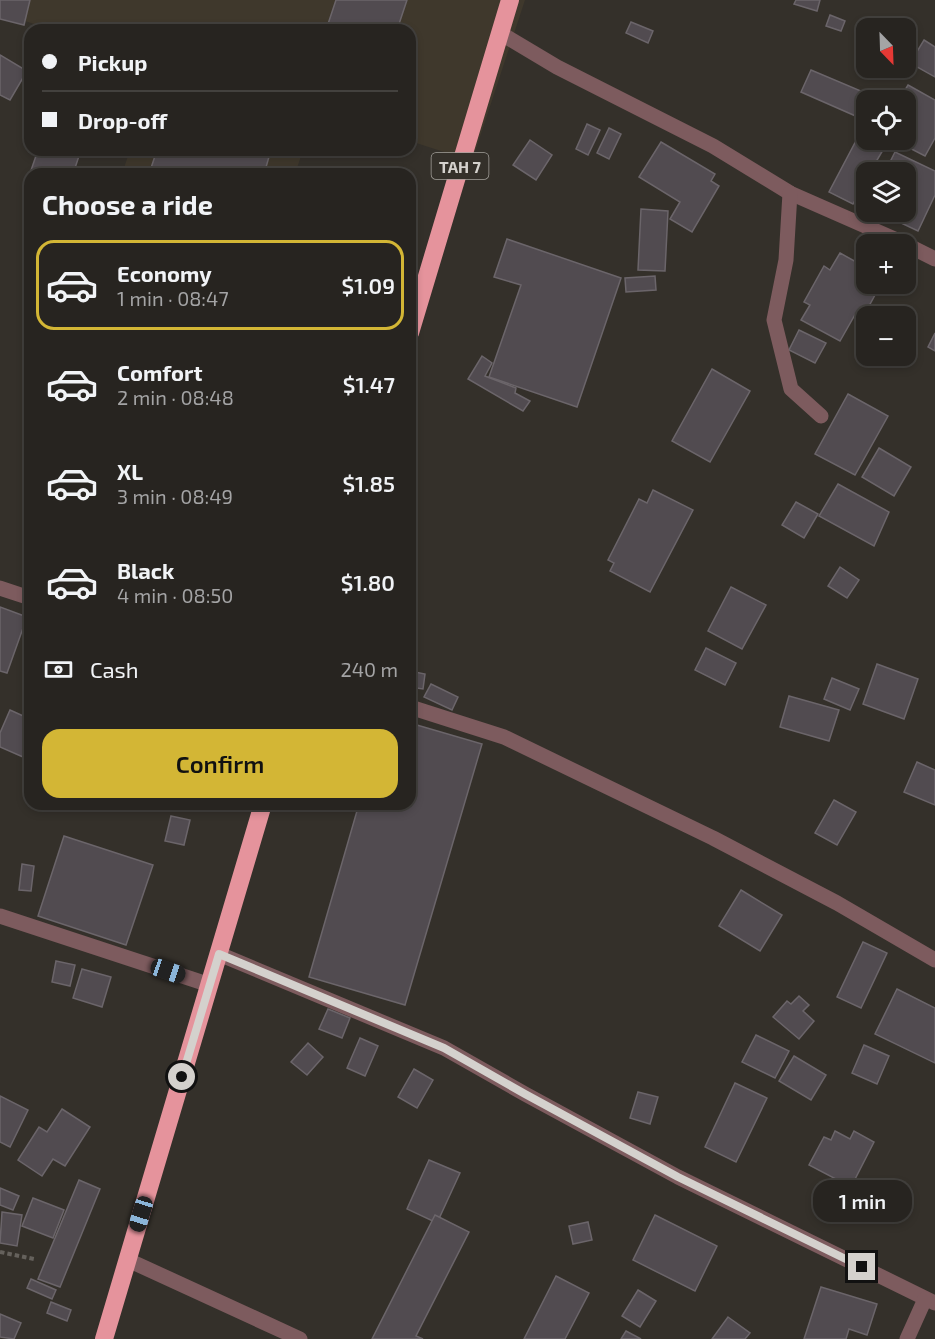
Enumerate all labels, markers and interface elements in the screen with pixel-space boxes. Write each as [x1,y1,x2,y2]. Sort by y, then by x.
north arrow [856,18,916,78]
map controls [856,18,916,366]
text: Pickup [78,49,147,75]
button: locate [856,90,916,150]
text: Drop-off [78,107,167,133]
road number: TAH 7 [432,153,488,179]
button: layers [856,162,916,222]
text: Choose a ride [42,188,213,220]
button: + [856,234,916,294]
icon: car [45,258,99,312]
text: Economy [117,260,212,286]
text: $1.09 [342,272,395,298]
text: 1 min · 08:47 [117,286,229,310]
button: − [856,306,916,366]
icon: car [45,357,99,411]
text: Comfort [117,359,202,385]
text: $1.47 [343,371,395,397]
text: 2 min · 08:48 [117,385,234,409]
icon: car [45,456,99,510]
text: XL [117,458,143,484]
text: $1.85 [342,470,395,496]
text: 3 min · 08:49 [117,484,233,508]
icon: car [45,555,99,609]
text: Black [117,557,174,583]
text: $1.80 [341,569,395,595]
text: 4 min · 08:50 [117,583,233,607]
icon: cash [42,653,75,686]
text: Cash [90,656,139,682]
text: 240 m [340,657,398,681]
button: Confirm [42,729,398,798]
car [148,957,188,985]
route start [168,1063,195,1090]
callout: 1 min [812,1180,912,1222]
text: 1 min [839,1189,886,1213]
car [127,1194,155,1234]
route end [848,1253,875,1280]

